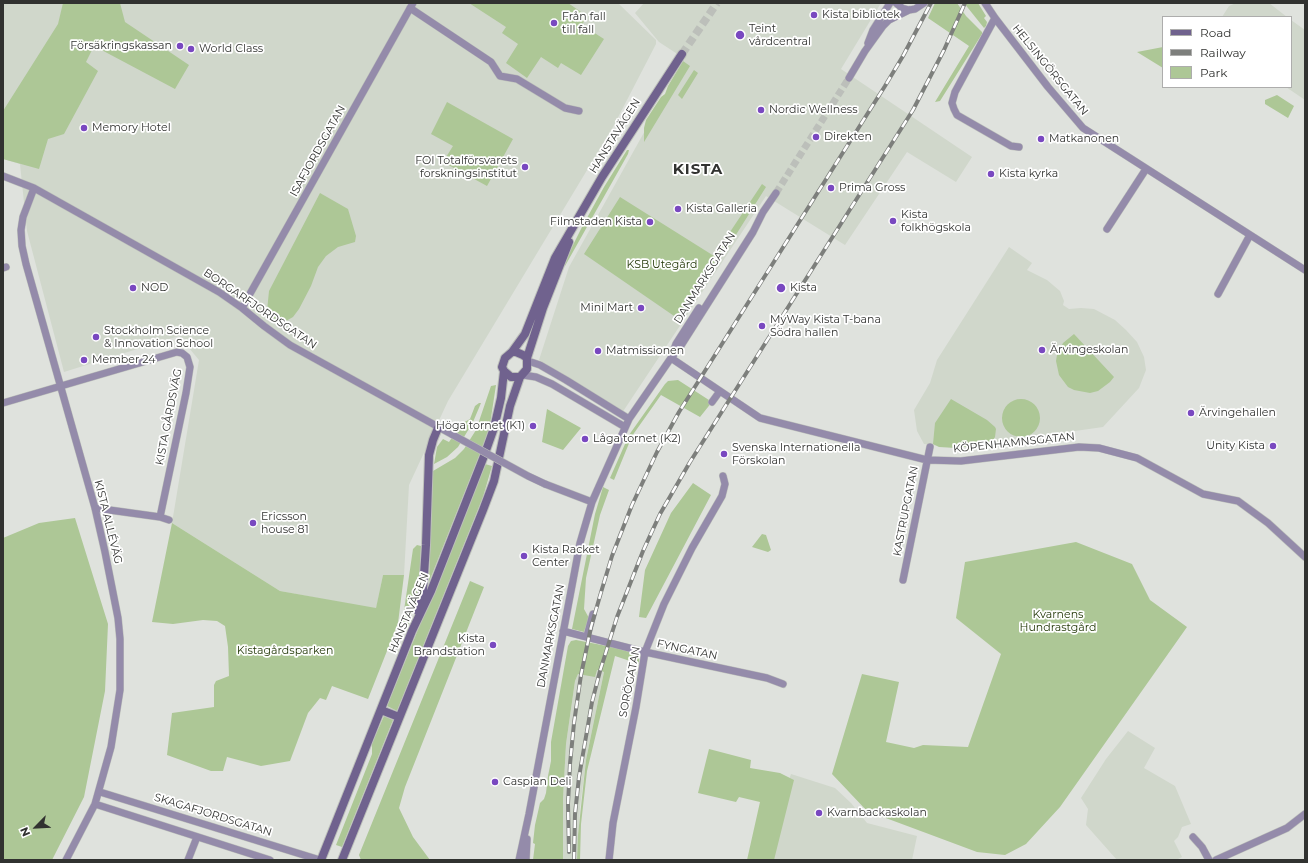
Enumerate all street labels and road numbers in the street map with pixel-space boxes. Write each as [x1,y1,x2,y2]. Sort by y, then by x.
street label: HELSINGÖRSGATAN [1009,22,1091,118]
street label: HANSTAVÄGEN [587,96,643,176]
street label: ISAFJORDSGATAN [287,103,349,199]
street label: DANMARKSGATAN [671,230,739,326]
street label: BORGARFJORDSGATAN [201,266,319,352]
street label: KISTA GÅRDSVÄG [153,368,185,466]
street label: KÖPENHAMNSGATAN [952,430,1076,456]
street label: KASTRUPGATAN [891,465,921,557]
street label: KISTA ALLÉVÄG [91,479,125,565]
street label: HANSTAVÄGEN [386,571,432,655]
street label: DANMARKSGATAN [534,583,568,689]
street label: FYNGATAN [656,637,718,663]
street label: SORÖGATAN [617,645,643,719]
street label: SKAGAFJORDSGATAN [152,791,274,839]

